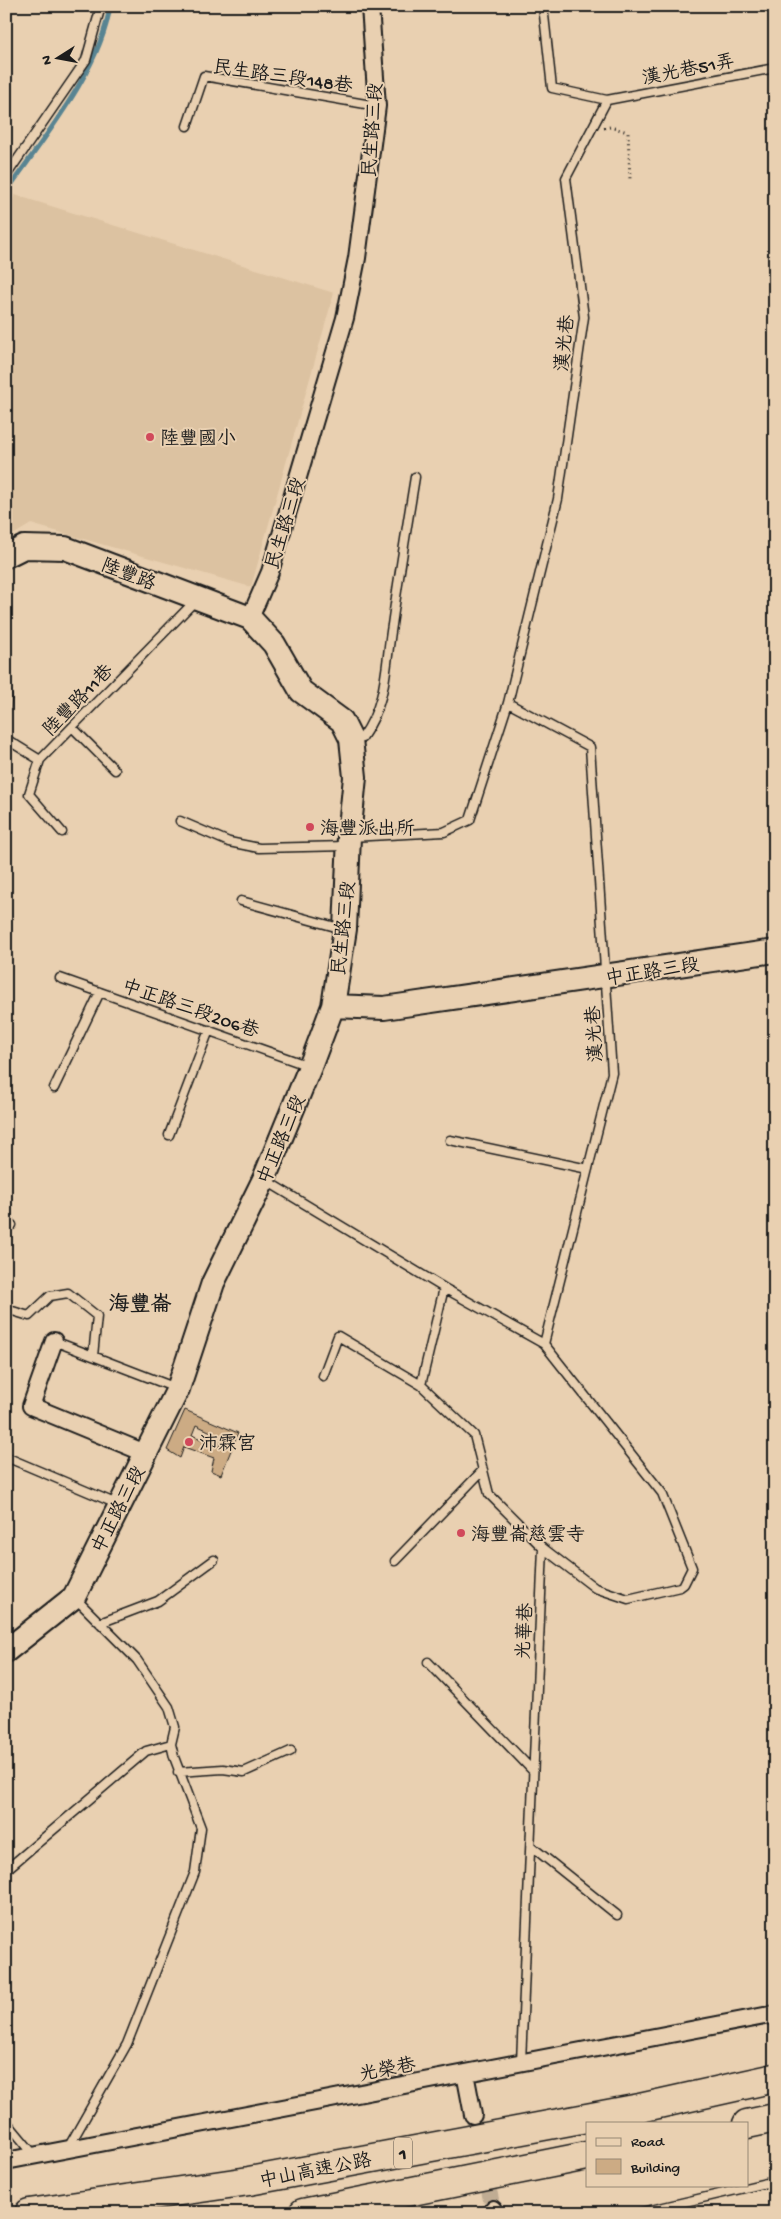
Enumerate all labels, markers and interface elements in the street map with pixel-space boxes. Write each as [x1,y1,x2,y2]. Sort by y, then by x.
north arrow [32,32,82,82]
street label: 漢光巷51弄 [640,50,737,92]
text: N [38,54,57,66]
street label: 民生路三段148巷 [211,56,354,100]
street label: 民生路三段 [359,82,389,178]
street label: 漢光巷 [551,314,581,373]
place label: 陸豐國小 [160,428,236,452]
marker: 陸豐國小 [144,431,156,443]
street label: 民生路三段 [262,475,312,573]
street label: 陸豐路 [97,554,159,597]
street label: 陸豐路11巷 [39,660,120,742]
place label: 海豐派出所 [320,818,415,842]
marker: 海豐派出所 [304,821,316,833]
street label: 民生路三段 [328,880,362,977]
street label: 中正路三段 [604,954,701,992]
street label: 中正路三段206巷 [118,975,262,1045]
street label: 漢光巷 [583,1005,609,1063]
street label: 中正路三段 [253,1092,312,1189]
district label: 海豐崙 [109,1292,172,1319]
place label: 沛霖宮 [199,1433,256,1457]
marker: 沛霖宮 [183,1436,195,1448]
street label: 中正路三段 [87,1463,152,1558]
place label: 海豐崙慈雲寺 [471,1524,585,1548]
marker: 海豐崙慈雲寺 [455,1527,467,1539]
street label: 光華巷 [513,1602,539,1660]
street label: 光榮巷 [357,2054,418,2088]
legend [586,2122,748,2186]
text: Road [631,2134,665,2152]
road number: 1 [394,2138,412,2168]
street label: 中山高速公路 [257,2149,374,2195]
text: Building [630,2160,680,2178]

